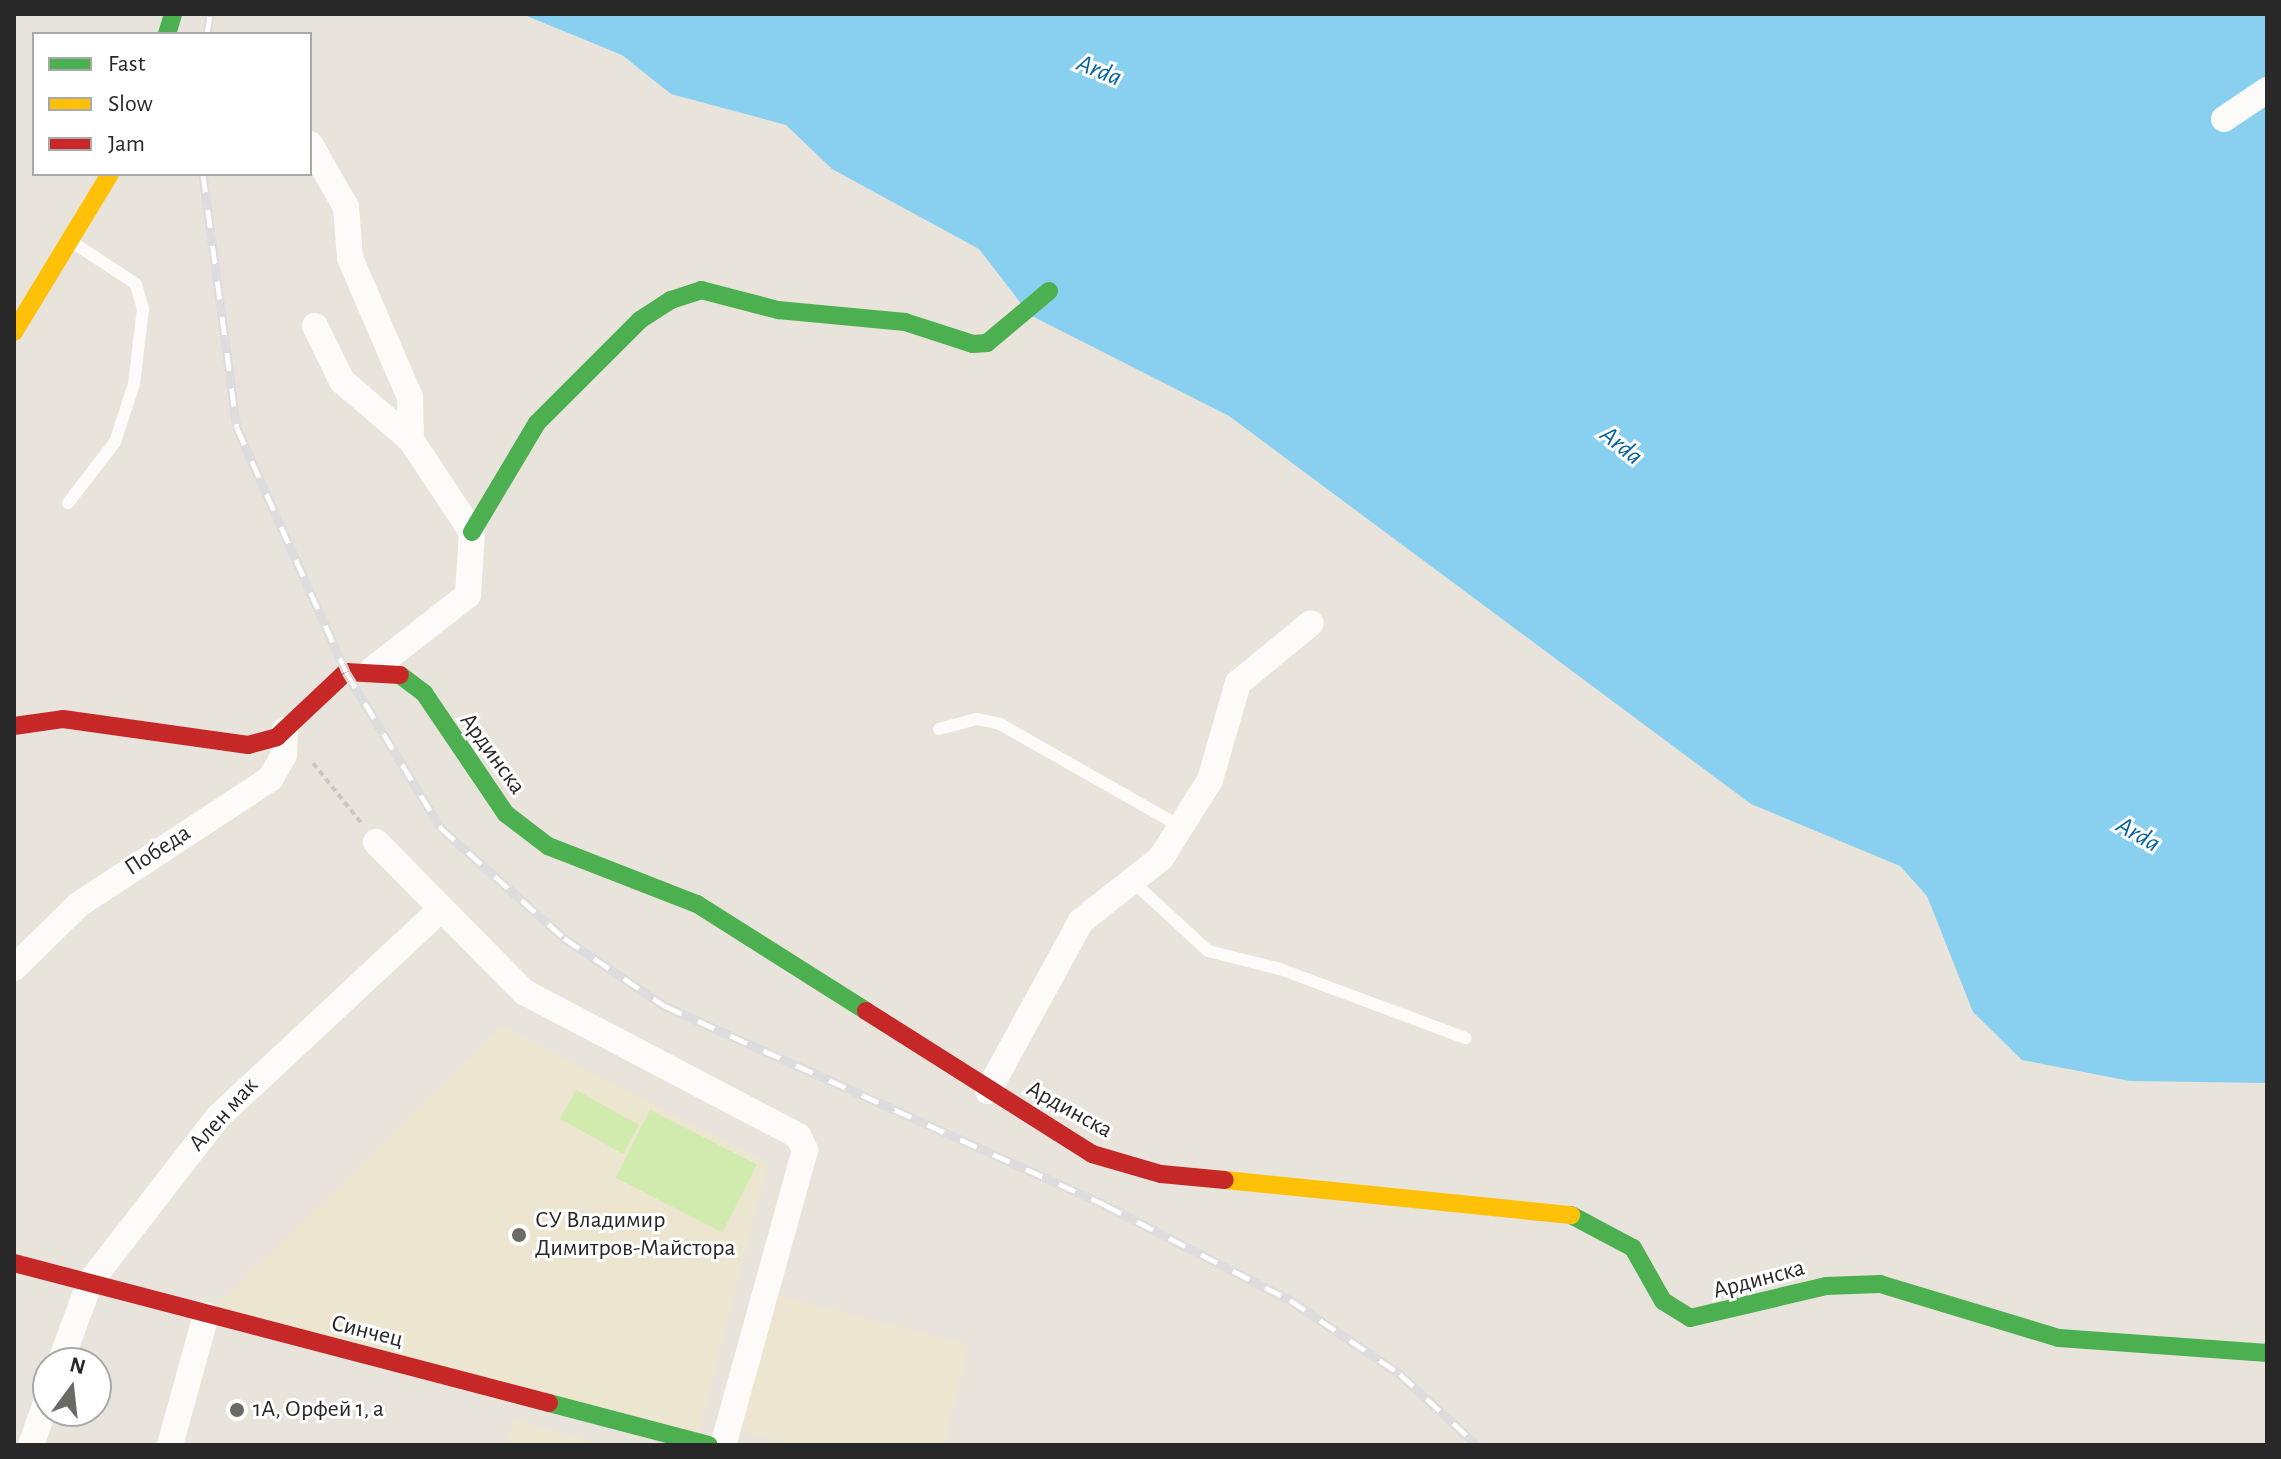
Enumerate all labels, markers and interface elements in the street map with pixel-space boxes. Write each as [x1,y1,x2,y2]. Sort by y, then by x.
legend [32,32,312,176]
water label: Arda [1072,48,1126,94]
text: Fast [108,52,145,76]
text: Slow [108,92,153,116]
text: Jam [108,132,145,156]
water label: Arda [1593,420,1649,472]
street label: Ардинска [453,708,531,800]
water label: Arda [2110,810,2166,860]
street label: Победа [119,819,197,883]
street label: Ален мак [183,1072,265,1158]
street label: Ардинска [1021,1075,1117,1145]
place label: СУ Владимир Димитров-Майстора [535,1207,735,1263]
marker: СУ Владимир Димитров-Майстора [510,1226,528,1244]
street label: Ардинска [1710,1254,1808,1306]
street label: Синчец [328,1309,406,1355]
north arrow [32,1347,112,1427]
text: N [67,1353,88,1378]
place label: 1А, Орфей 1, а [253,1396,384,1424]
marker: 1А, Орфей 1, а [228,1401,246,1419]

